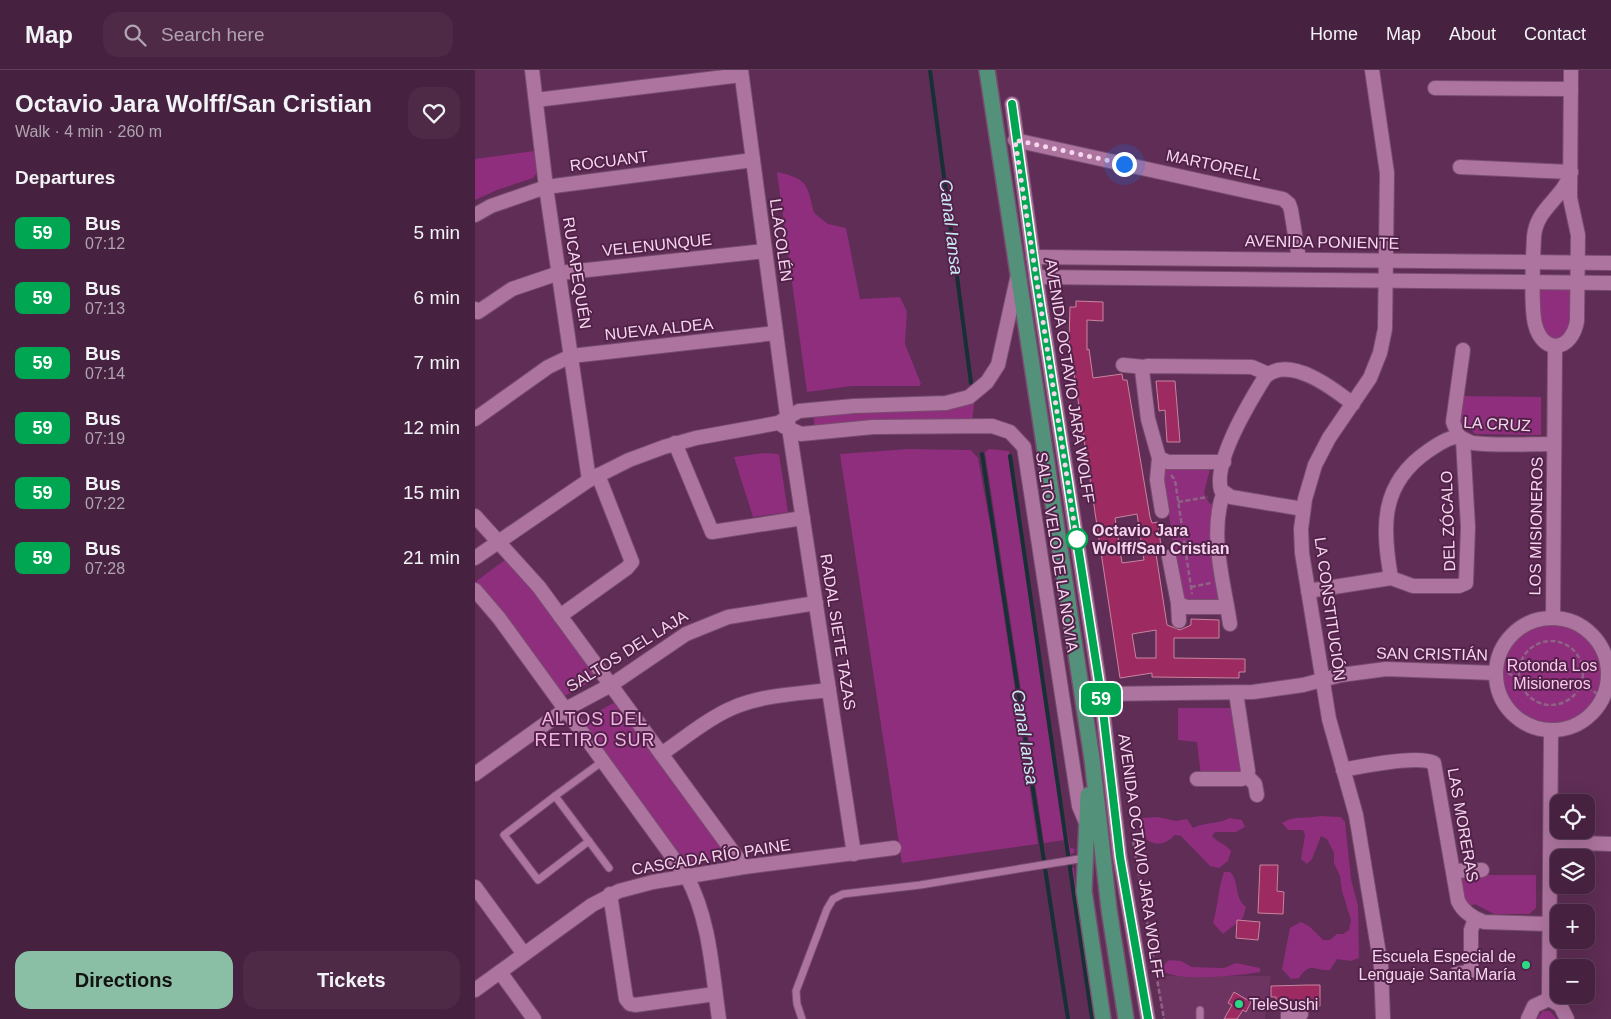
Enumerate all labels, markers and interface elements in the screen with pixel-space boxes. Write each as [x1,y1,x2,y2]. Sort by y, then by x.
search box [103,12,453,57]
text: Map [25,21,73,48]
icon: search [121,21,149,49]
text: Search here [161,24,265,45]
text: Home [1310,24,1358,44]
text: Map [1386,24,1421,44]
text: About [1449,24,1496,44]
text: Contact [1524,24,1586,44]
button: heart [408,87,460,139]
text: Octavio Jara Wolff/San Cristian [15,90,372,117]
text: Walk · 4 min · 260 m [15,123,162,140]
street label: MARTORELL [1165,147,1263,183]
street label: ROCUANT [569,148,650,174]
your location [1112,152,1137,177]
text: Departures [15,167,115,188]
water label: Canal Iansa [935,178,967,276]
street label: LLACOLÉN [767,197,796,283]
text: Bus [85,213,121,234]
street label: RUCAPEQUÉN [560,216,595,330]
text: 5 min [414,222,460,243]
text: 59 [32,223,53,243]
street label: VELENUNQUE [601,231,713,259]
street label: AVENIDA PONIENTE [1245,232,1399,252]
text: 07:12 [85,235,125,252]
street label: AVENIDA OCTAVIO JARA WOLFF [1042,258,1098,505]
text: Bus [85,278,121,299]
text: 6 min [414,287,460,308]
text: 59 [32,288,53,308]
text: 07:13 [85,300,125,317]
street label: NUEVA ALDEA [604,315,714,343]
text: Bus [85,343,121,364]
text: 7 min [414,352,460,373]
text: 59 [32,353,53,373]
text: 07:14 [85,365,125,382]
text: Bus [85,408,121,429]
street label: LA CRUZ [1463,414,1531,434]
text: 12 min [403,417,460,438]
text: 59 [32,418,53,438]
text: 07:19 [85,430,125,447]
street label: SALTO VELO DE LA NOVIA [1033,451,1081,653]
street label: LOS MISIONEROS [1526,457,1546,595]
street label: DEL ZÓCALO [1437,470,1458,572]
text: Bus [85,473,121,494]
text: 15 min [403,482,460,503]
text: 59 [32,483,53,503]
text: 07:22 [85,495,125,512]
place label: Octavio Jara Wolff/San Cristian [1092,522,1230,557]
marker: Octavio Jara Wolff/San Cristian [1066,528,1088,550]
street label: LA CONSTITUCIÓN [1311,536,1349,682]
text: Bus [85,538,121,559]
text: 21 min [403,547,460,568]
text: 59 [32,548,53,568]
street label: RADAL SIETE TAZAS [817,553,859,711]
text: 07:28 [85,560,125,577]
street label: SALTOS DEL LAJA [563,607,691,695]
street label: SAN CRISTIÁN [1376,644,1488,663]
park label: Rotonda Los Misioneros [1507,657,1597,692]
line badge: 59 [1079,683,1123,715]
water label: Canal Iansa [1008,688,1042,786]
text: 59 [1091,689,1111,709]
district label: ALTOS DEL RETIRO SUR [534,709,656,750]
street label: AVENIDA OCTAVIO JARA WOLFF [1115,732,1167,980]
street label: LAS MORERAS [1445,767,1481,883]
map controls [1550,794,1595,1004]
button: locate [1550,794,1595,839]
street label: CASCADA RÍO PAINE [630,835,792,878]
button: layers [1550,849,1595,894]
button: + [1550,904,1595,949]
place label: Escuela Especial de Lenguaje Santa María [1359,948,1516,983]
button: Directions [15,951,233,1009]
button: Tickets [243,951,460,1009]
marker: Escuela Especial de Lenguaje Santa María [1520,959,1532,971]
button: − [1550,959,1595,1004]
place label: TeleSushi [1249,996,1318,1013]
marker: TeleSushi [1233,998,1245,1010]

